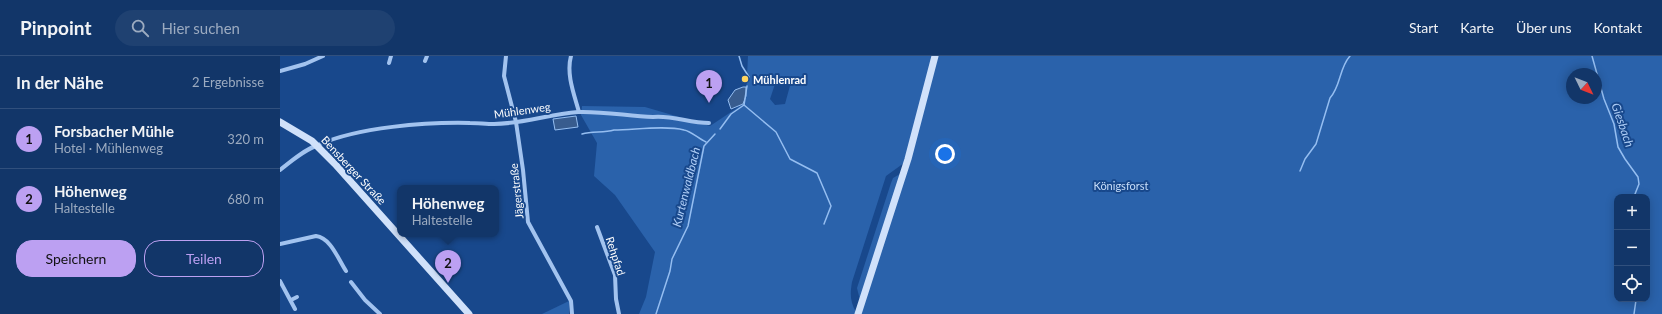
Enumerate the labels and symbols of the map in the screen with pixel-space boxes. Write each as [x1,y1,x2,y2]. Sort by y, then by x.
north arrow [1566,68,1602,104]
pin: 1 [696,70,722,103]
place label: Mühlenrad [753,73,806,86]
marker: Mühlenrad [740,74,750,84]
street label: Mühlenweg [493,100,551,120]
water label: Giesbach [1608,101,1638,149]
street label: Bensberger Straße [319,133,389,207]
your location [935,144,955,164]
water label: Kurtenwaldbach [669,146,703,228]
street label: Jägerstraße [507,162,525,219]
park label: Königsforst [1094,179,1149,192]
street label: Rehpfad [604,235,628,277]
pin: 2 [435,250,461,283]

